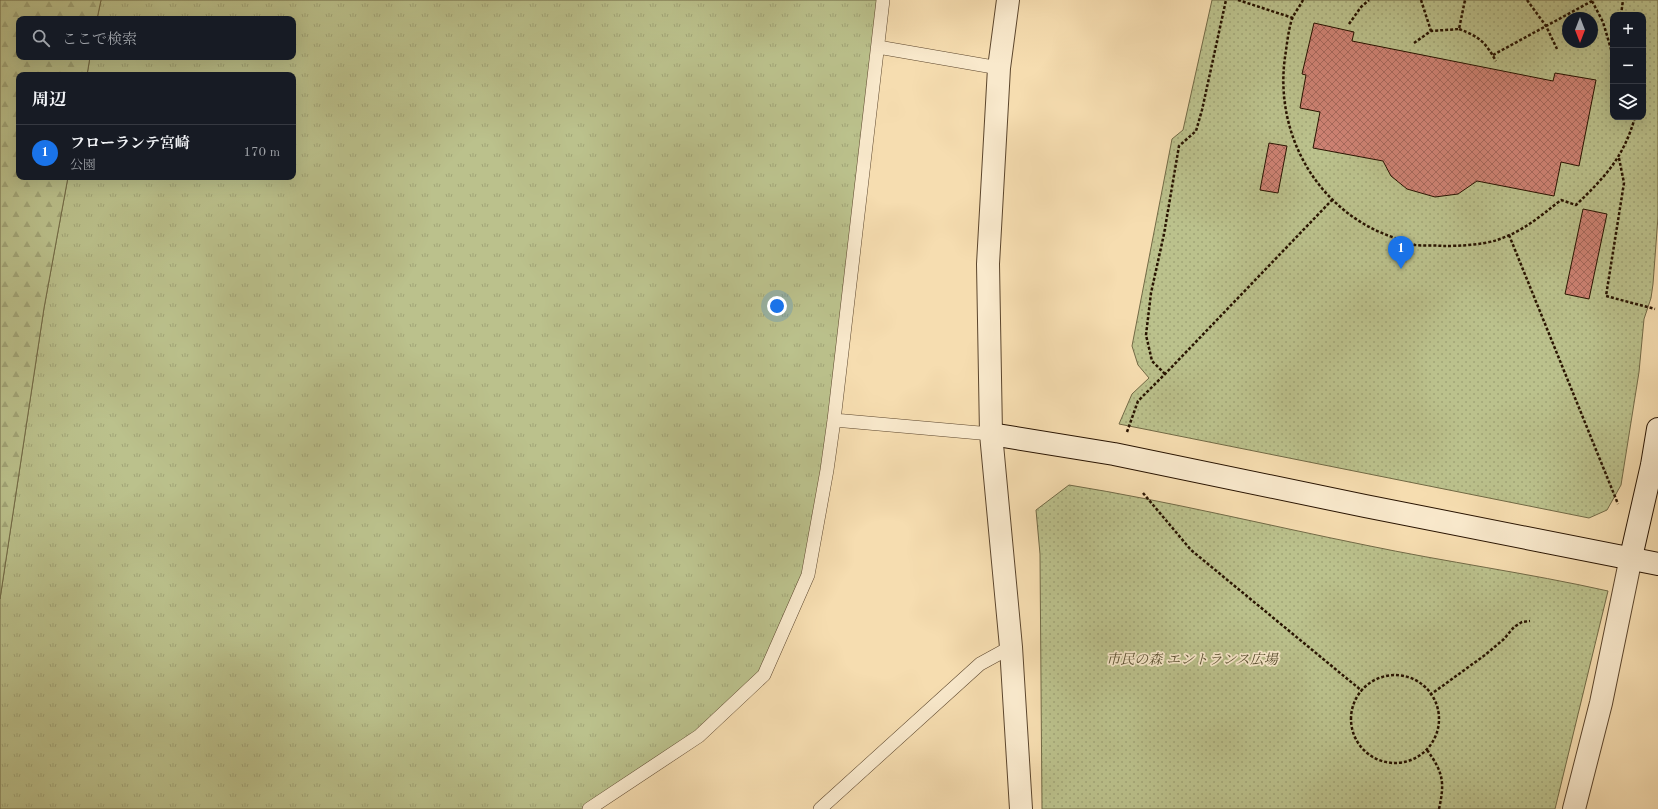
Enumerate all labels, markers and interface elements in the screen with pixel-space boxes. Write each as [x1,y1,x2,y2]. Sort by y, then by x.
north arrow [1562,12,1598,48]
map controls [1610,12,1646,120]
button: + [1610,12,1646,48]
search box [16,16,296,60]
icon: search [30,27,52,49]
text: ここで検索 [62,33,137,48]
button: − [1610,48,1646,84]
button: layers [1610,84,1646,120]
text: 周辺 [32,92,66,109]
text: フローランテ宮崎 [70,137,190,152]
text: 1 [41,146,49,159]
text: 170 m [243,146,280,159]
text: 公園 [70,159,96,172]
pin: 1 [1388,236,1414,269]
your location [767,296,787,316]
park label: 市民の森 エントランス広場 [1106,652,1280,667]

